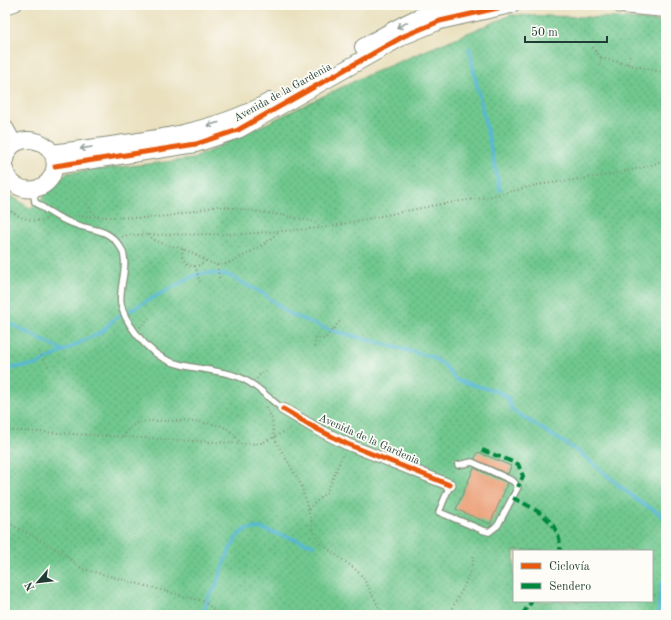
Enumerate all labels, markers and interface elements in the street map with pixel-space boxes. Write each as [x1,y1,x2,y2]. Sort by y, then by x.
scale bar [525,18,607,44]
one-way arrow [397,22,409,29]
text: 50 m [531,26,558,39]
street label: Avenida de la Gardenia [232,61,334,124]
one-way arrow [207,121,220,129]
one-way arrow [80,144,93,152]
street label: Avenida de la Gardenia [317,413,422,468]
legend [513,550,653,602]
text: Ciclovía [549,561,590,573]
north arrow [18,562,58,602]
text: N [23,579,37,592]
text: Sendero [549,581,591,593]

